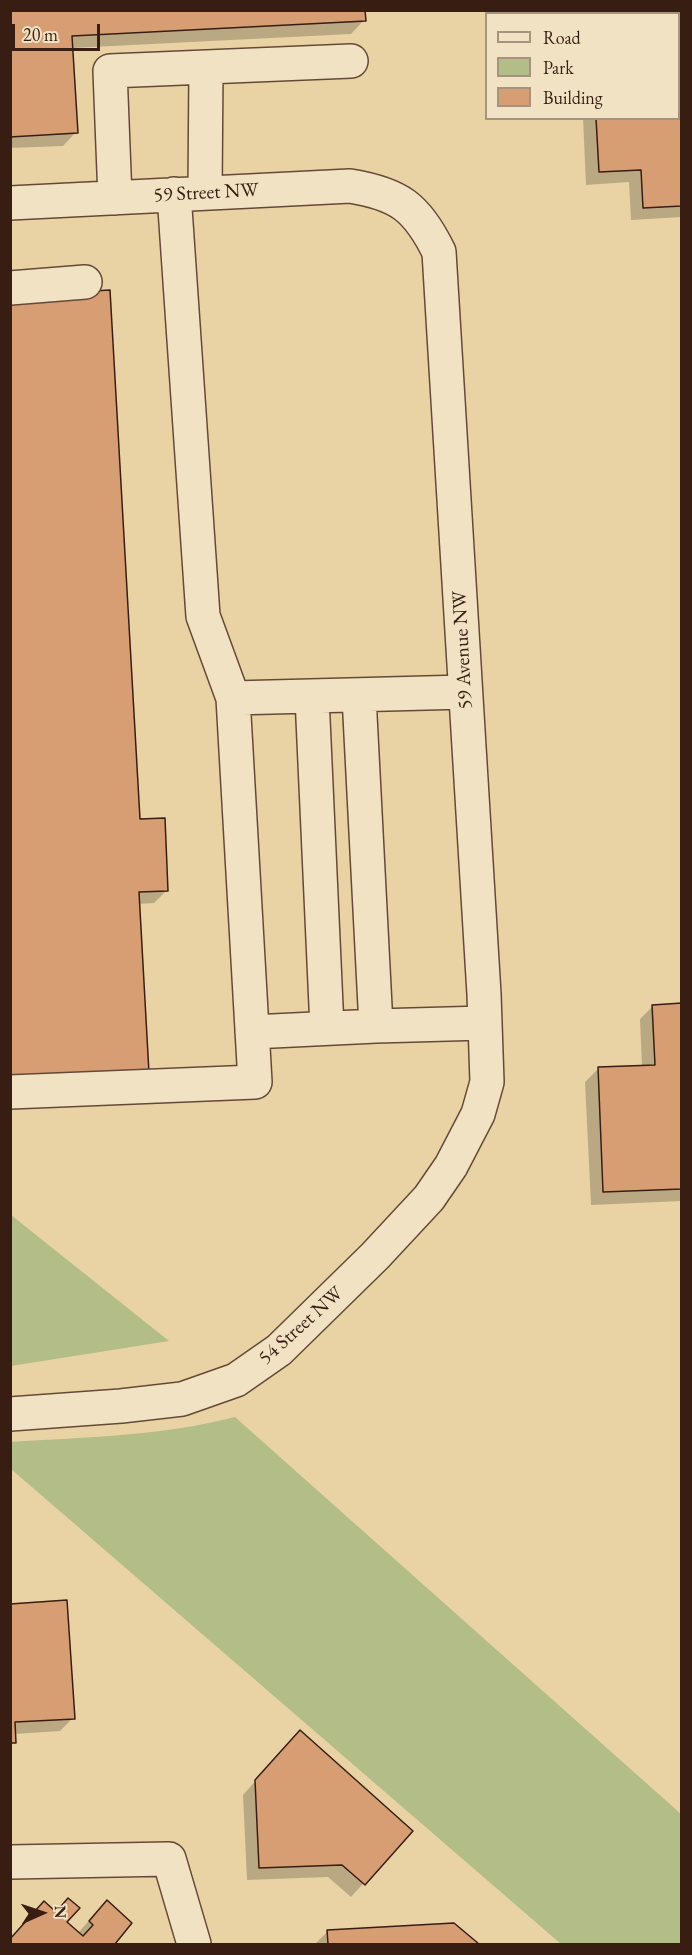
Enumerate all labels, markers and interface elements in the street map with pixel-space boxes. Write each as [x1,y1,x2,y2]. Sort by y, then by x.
scale bar [15,12,104,50]
legend [485,12,680,120]
text: 20 m [23,23,58,46]
text: Road [543,26,581,49]
text: Park [543,56,574,79]
text: Building [543,86,603,109]
street label: 59 Street NW [153,178,259,208]
street label: 59 Avenue NW [448,590,478,710]
street label: 54 Street NW [254,1282,348,1370]
north arrow [12,1883,72,1943]
text: N [50,1905,71,1919]

